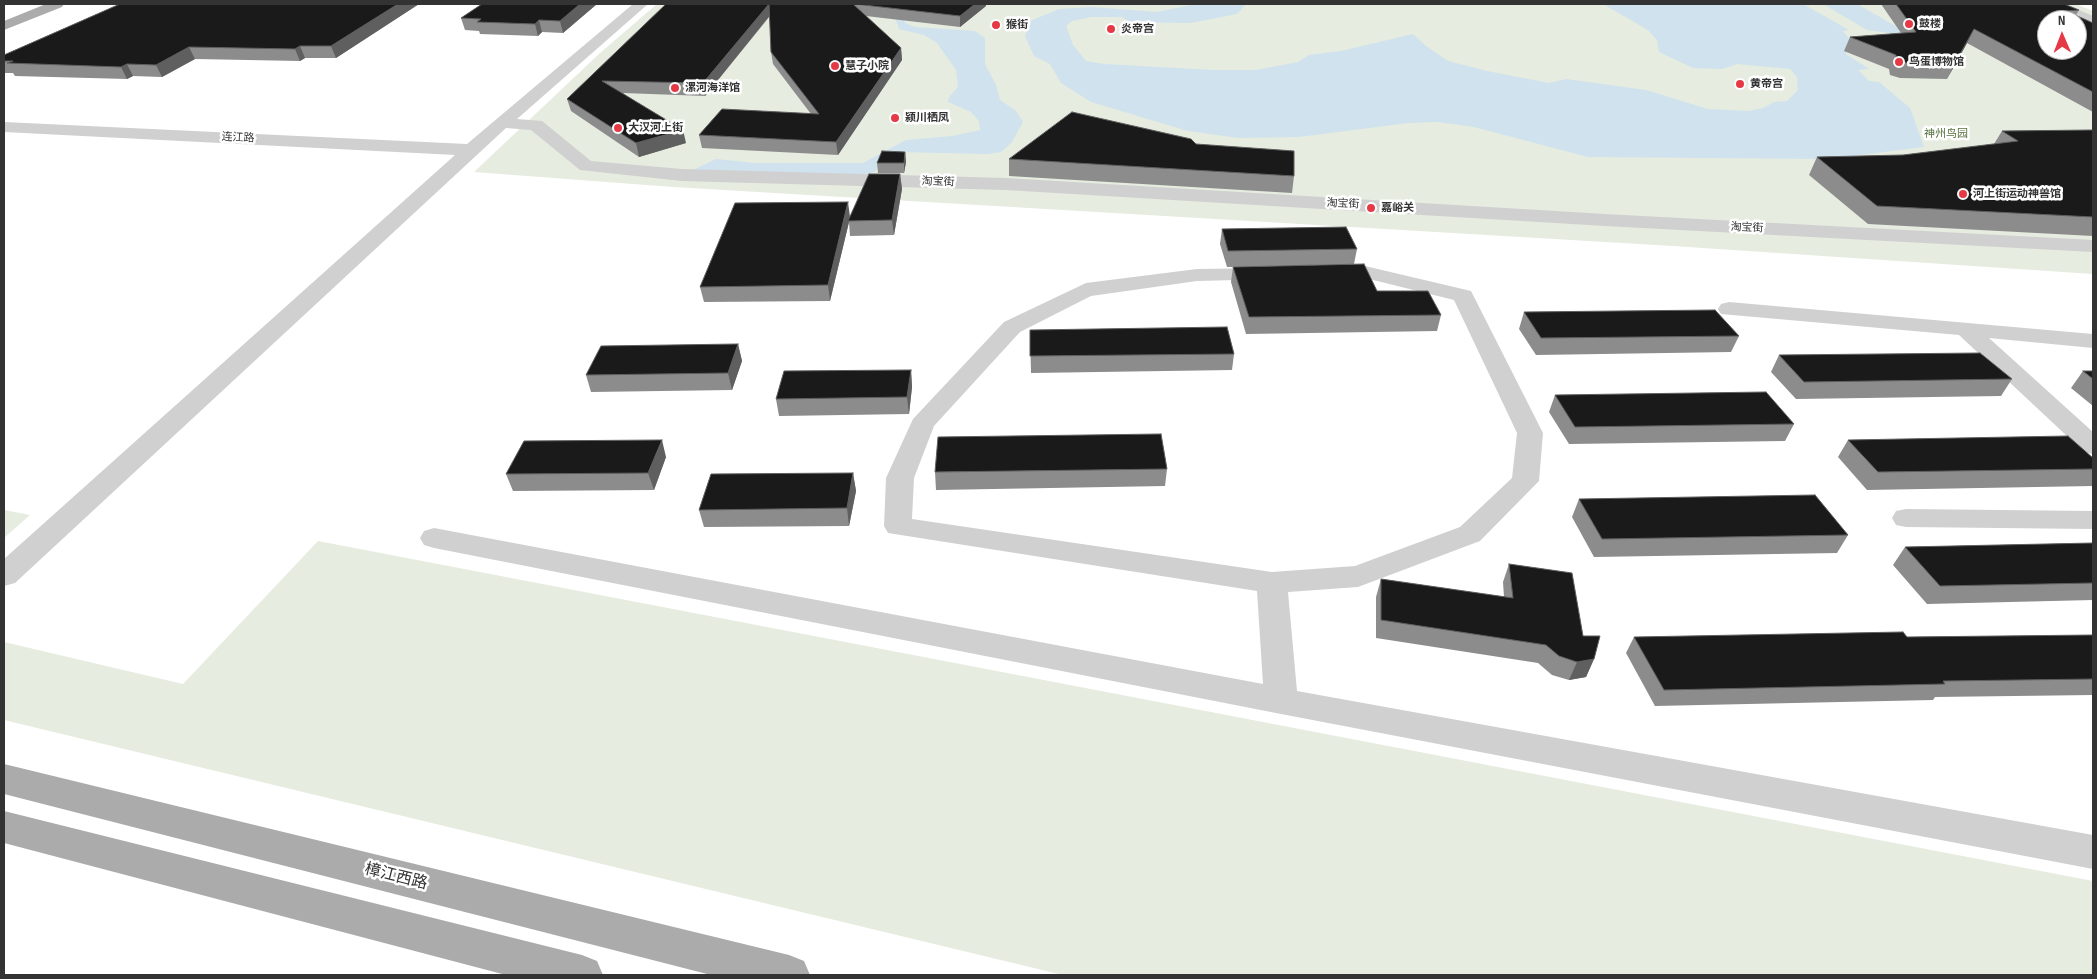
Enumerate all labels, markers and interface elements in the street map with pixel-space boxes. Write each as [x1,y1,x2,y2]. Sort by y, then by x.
north arrow [2037,10,2087,60]
text: N [2058,12,2066,29]
place label: 鼓楼 [1919,17,1941,31]
place label: 猴街 [1006,18,1028,32]
marker: 鼓楼 [1903,18,1915,30]
marker: 猴街 [990,19,1002,31]
place label: 炎帝宫 [1121,22,1154,36]
marker: 炎帝宫 [1105,23,1117,35]
place label: 鸟蛋博物馆 [1909,55,1964,69]
marker: 鸟蛋博物馆 [1893,56,1905,68]
place label: 慧子小院 [845,59,889,73]
marker: 慧子小院 [829,60,841,72]
place label: 黄帝宫 [1750,77,1783,91]
marker: 黄帝宫 [1734,78,1746,90]
place label: 漯河海洋馆 [685,81,740,95]
marker: 漯河海洋馆 [669,82,681,94]
place label: 颍川栖凤 [905,111,949,125]
marker: 颍川栖凤 [889,112,901,124]
place label: 大汉河上街 [628,121,683,135]
marker: 大汉河上街 [612,122,624,134]
park label: 神州鸟园 [1924,127,1968,141]
street label: 连江路 [221,131,255,145]
street label: 淘宝街 [921,175,955,189]
place label: 河上街运动神兽馆 [1973,187,2061,201]
marker: 河上街运动神兽馆 [1957,188,1969,200]
street label: 淘宝街 [1326,197,1360,211]
place label: 嘉峪关 [1381,201,1414,215]
marker: 嘉峪关 [1365,202,1377,214]
street label: 淘宝街 [1730,221,1764,235]
street label: 樟江西路 [363,860,429,894]

